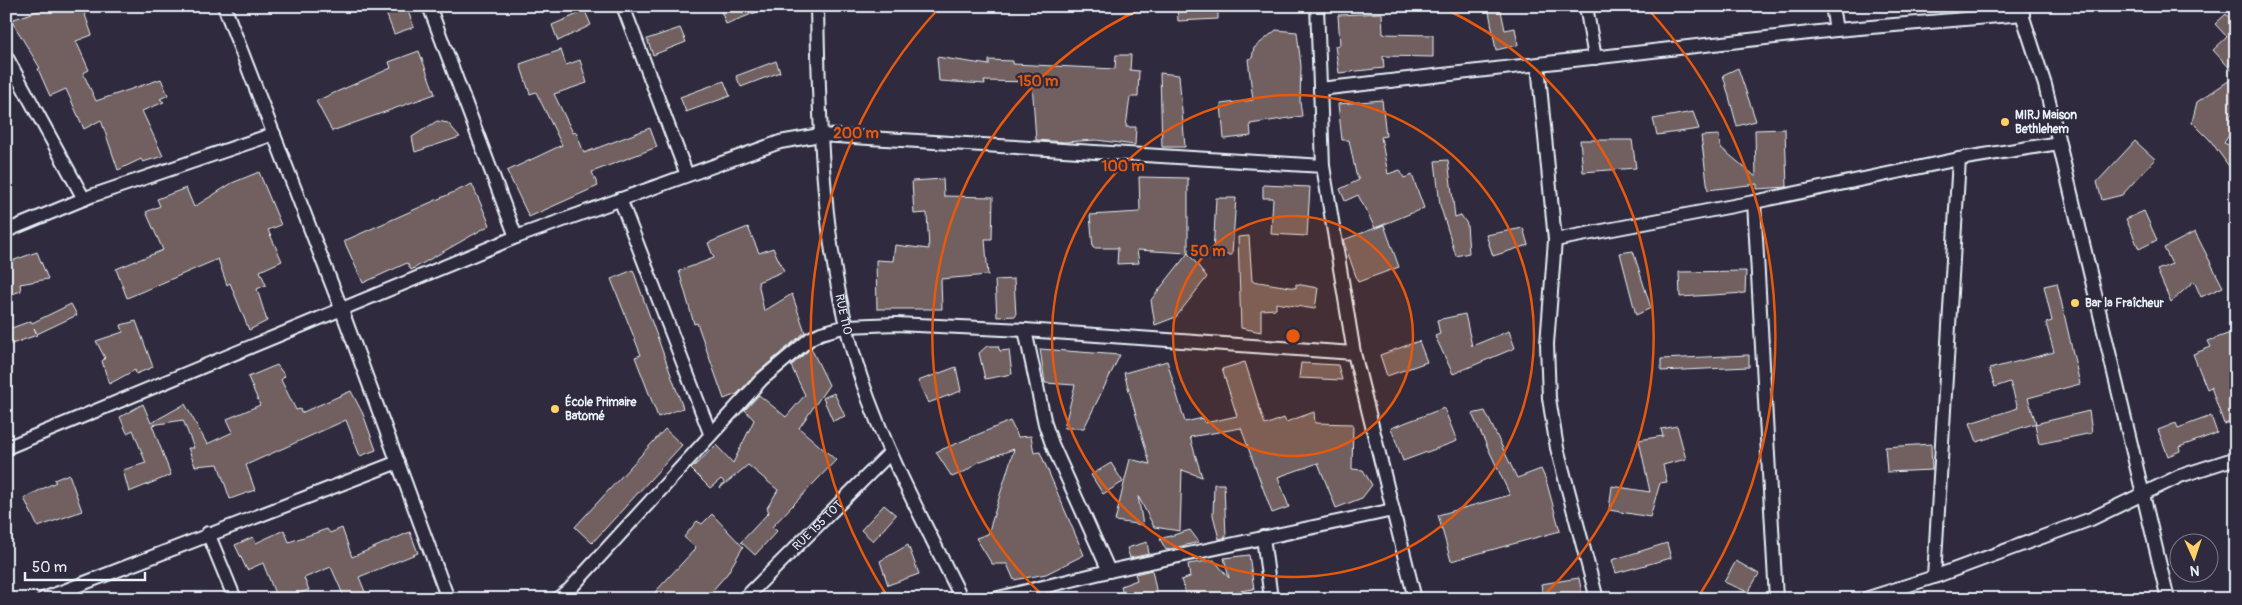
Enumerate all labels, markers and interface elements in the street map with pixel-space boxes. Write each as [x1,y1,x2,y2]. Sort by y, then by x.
text: 150 m [1018,72,1058,91]
place label: MIRJ Maison Bethlehem [2015,108,2077,137]
marker: MIRJ Maison Bethlehem [1999,116,2011,128]
text: 200 m [833,124,879,143]
text: 100 m [1102,157,1144,176]
text: 50 m [1191,242,1225,261]
street label: RUE 110 [832,293,856,336]
place label: Bar la Fraîcheur [2085,296,2165,311]
marker: Bar la Fraîcheur [2069,297,2081,309]
centre of rings [1284,327,1302,345]
place label: École Primaire Batomé [565,394,638,424]
marker: École Primaire Batomé [549,403,561,415]
street label: RUE 155 TOT [789,497,846,554]
north arrow [2170,532,2220,582]
scale bar [25,550,145,582]
text: 50 m [32,558,67,577]
text: N [2189,562,2200,579]

